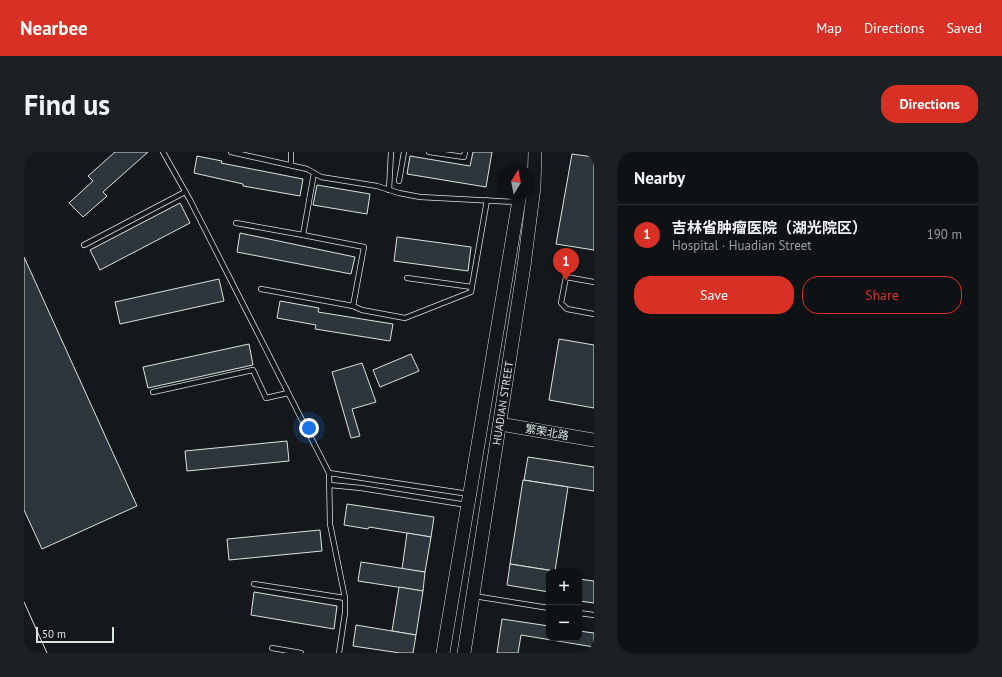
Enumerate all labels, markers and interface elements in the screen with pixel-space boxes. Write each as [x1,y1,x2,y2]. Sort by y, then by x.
text: Nearbee [20,16,88,40]
text: Map [816,19,842,37]
text: Directions [864,19,924,37]
text: Saved [946,19,982,37]
button: Directions [881,85,978,123]
text: Find us [24,86,110,123]
north arrow [498,164,534,200]
text: Nearby [634,167,685,189]
text: 吉林省肿瘤医院（湖光院区） [672,218,867,237]
text: 1 [643,226,651,243]
text: 190 m [927,226,962,243]
text: Hospital · Huadian Street [672,237,812,254]
pin: 1 [553,248,579,281]
button: Save [634,276,794,314]
button: Share [802,276,962,314]
street label: HUADIAN STREET [489,360,516,446]
your location [299,418,319,438]
street label: 繁荣北路 [524,421,570,443]
map controls [546,569,582,641]
button: + [546,569,582,605]
button: − [546,605,582,641]
scale bar [36,625,114,644]
text: 50 m [42,627,66,641]

